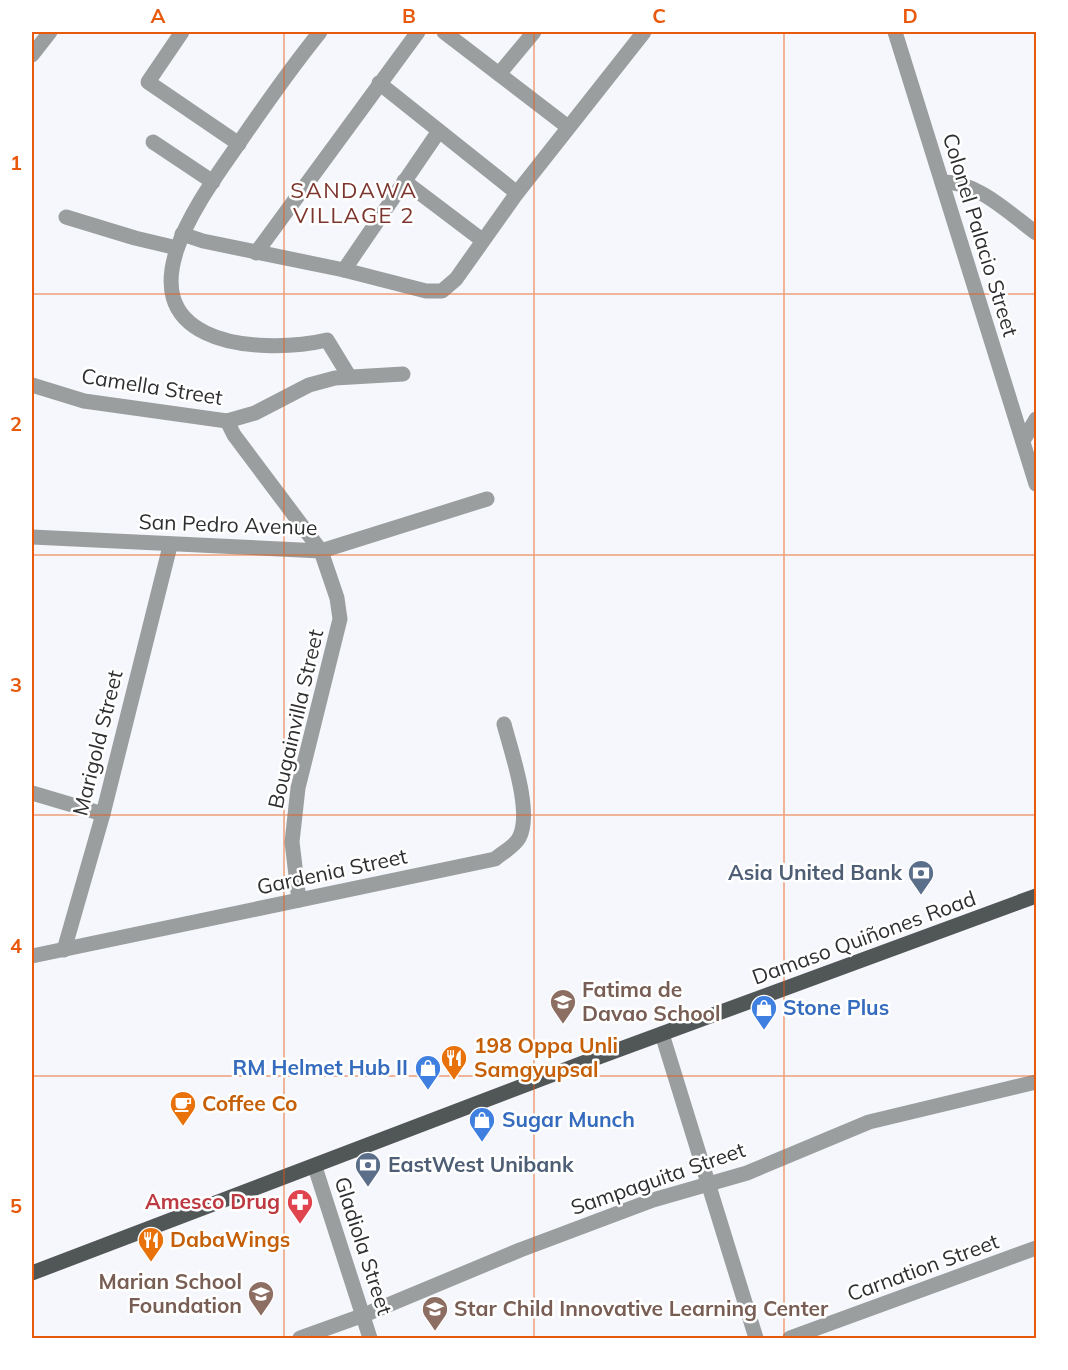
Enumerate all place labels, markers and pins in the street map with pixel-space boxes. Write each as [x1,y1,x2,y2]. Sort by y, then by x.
bank icon: Asia United Bank [906,858,936,896]
place label: Asia United Bank [728,859,902,885]
place label: Fatima de Davao School [582,976,720,1026]
school or university icon: Fatima de Davao School [548,987,578,1025]
shop icon: Stone Plus [749,993,779,1031]
place label: Stone Plus [783,994,889,1020]
place label: 198 Oppa Unli Samgyupsal [474,1032,618,1082]
restaurant icon: 198 Oppa Unli Samgyupsal [439,1043,469,1081]
shop icon: RM Helmet Hub II [413,1053,443,1091]
place label: RM Helmet Hub II [232,1054,408,1080]
cafe icon: Coffee Co [168,1089,198,1127]
place label: Coffee Co [202,1090,298,1116]
shop icon: Sugar Munch [467,1105,497,1143]
place label: Sugar Munch [502,1106,635,1132]
bank icon: EastWest Unibank [353,1150,383,1188]
place label: EastWest Unibank [388,1151,574,1177]
pharmacy icon: Amesco Drug [285,1187,315,1225]
place label: Amesco Drug [145,1188,280,1214]
restaurant icon: DabaWings [136,1225,166,1263]
place label: DabaWings [170,1226,290,1252]
place label: Marian School Foundation [98,1268,242,1318]
school or university icon: Marian School Foundation [246,1279,276,1317]
school or university icon: Star Child Innovative Learning Center [420,1294,450,1332]
place label: Star Child Innovative Learning Center [454,1295,829,1321]

